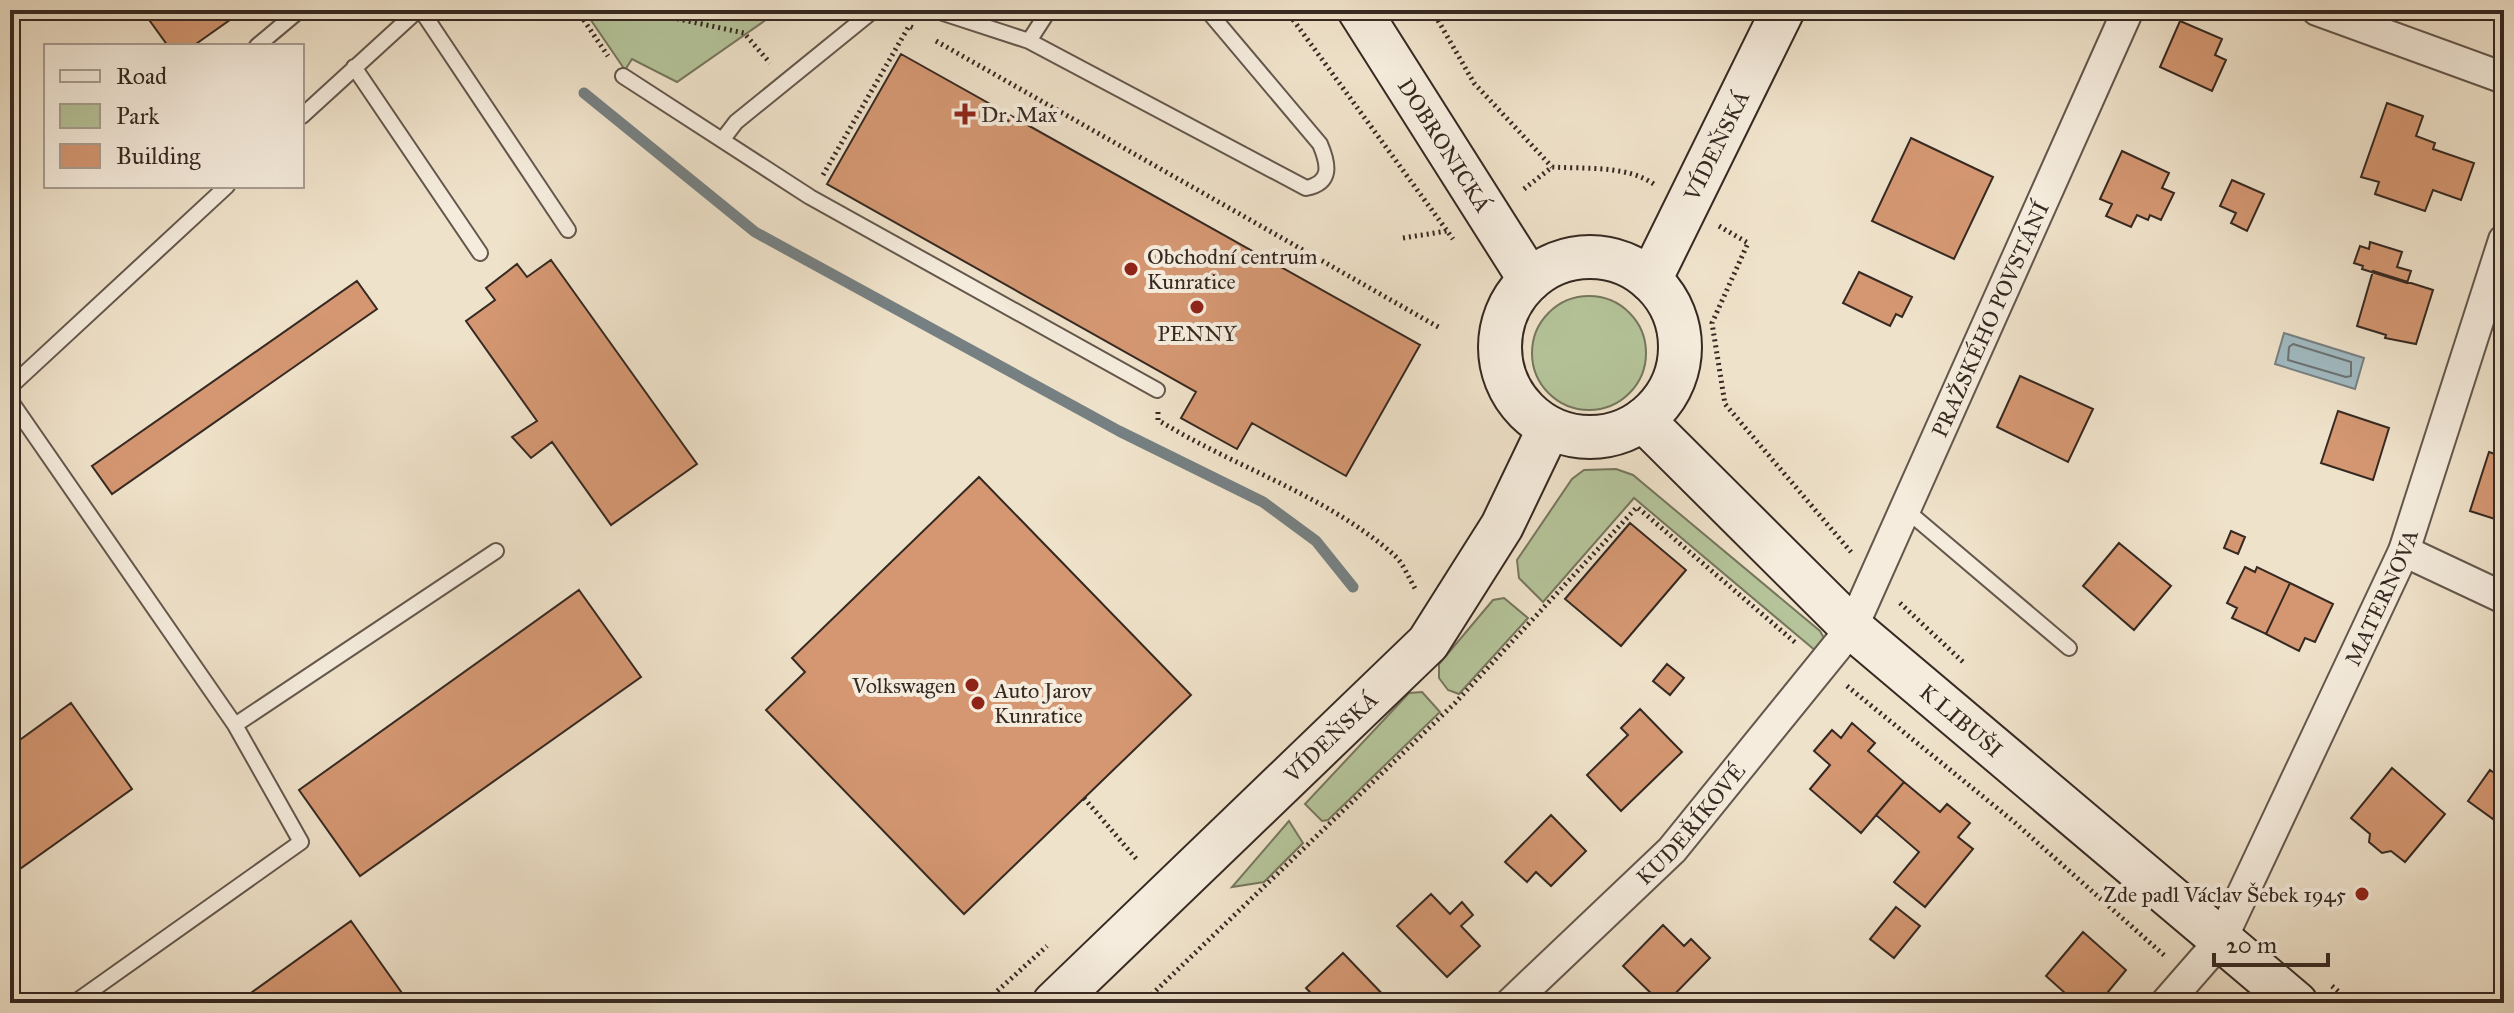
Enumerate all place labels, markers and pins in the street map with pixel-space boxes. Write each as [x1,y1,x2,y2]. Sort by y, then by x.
place label: Dr. Max [981,101,1057,128]
marker: Dr. Max [956,105,974,123]
place label: Obchodní centrum Kunratice [1147,243,1318,295]
marker: Obchodní centrum Kunratice [1122,260,1140,278]
marker: PENNY [1188,298,1206,316]
place label: PENNY [1157,320,1238,347]
place label: Volkswagen [851,672,956,699]
marker: Volkswagen [963,676,981,694]
place label: Auto Jarov Kunratice [993,677,1093,729]
marker: Auto Jarov Kunratice [969,694,987,712]
place label: Zde padl Václav Šebek 1945 [2103,881,2346,908]
marker: Zde padl Václav Šebek 1945 [2353,885,2371,903]

